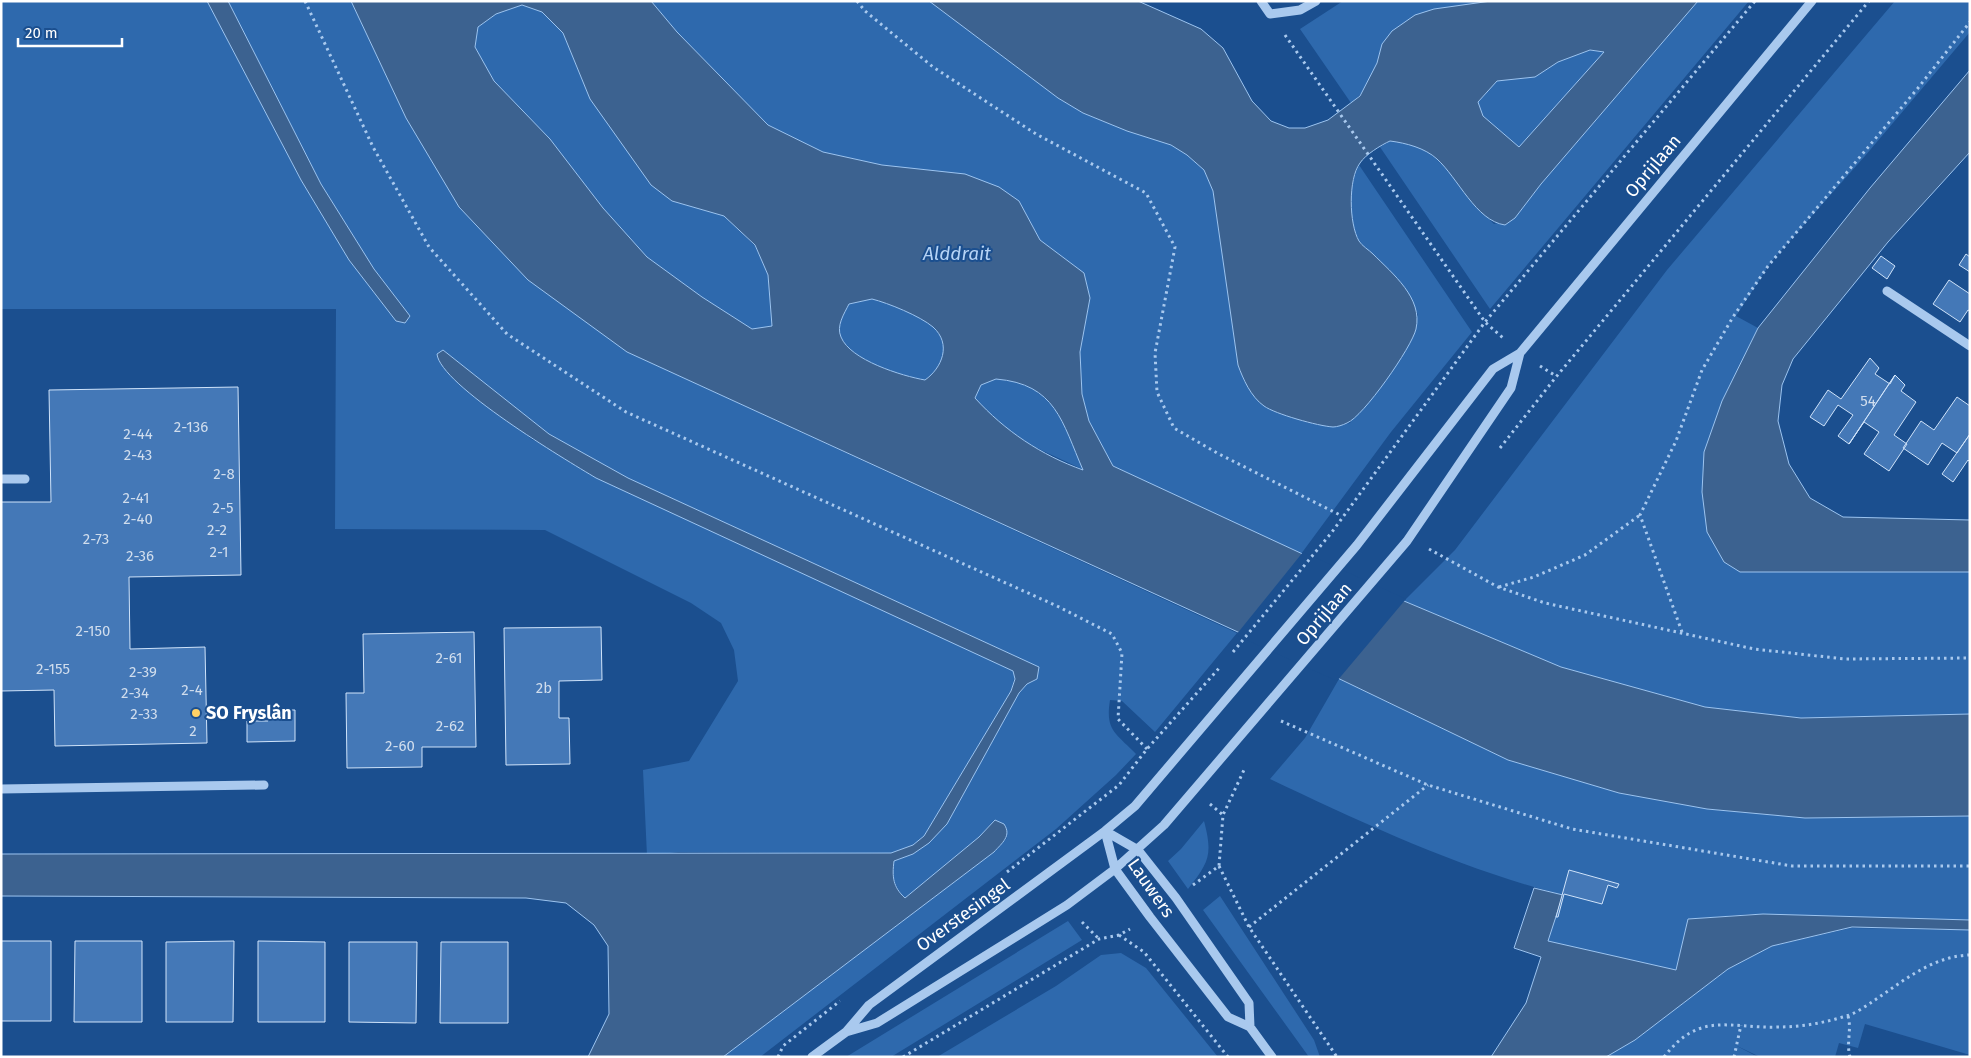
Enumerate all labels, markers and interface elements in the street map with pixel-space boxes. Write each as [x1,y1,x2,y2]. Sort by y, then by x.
scale bar [18,15,121,47]
text: 20 m [25,24,58,42]
street label: Oprijlaan [1620,130,1686,202]
water label: Alddrait [922,242,991,265]
house number: 54 [1860,392,1876,410]
house number: 2-136 [174,418,208,436]
house number: 2-44 [123,425,153,443]
house number: 2-43 [124,446,152,464]
house number: 2-8 [213,465,235,483]
house number: 2-41 [123,489,149,507]
house number: 2-5 [213,499,233,517]
house number: 2-40 [123,510,153,528]
house number: 2-2 [207,521,227,539]
house number: 2-73 [83,530,109,548]
house number: 2-1 [210,543,228,561]
house number: 2-36 [126,547,154,565]
street label: Oprijlaan [1291,578,1357,650]
house number: 2-150 [76,622,110,640]
house number: 2-61 [435,649,463,667]
house number: 2-155 [36,660,70,678]
house number: 2-39 [129,663,157,681]
house number: 2b [536,679,552,697]
house number: 2-4 [181,681,203,699]
house number: 2-34 [121,684,149,702]
place label: SO Fryslân [206,702,292,724]
house number: 2-33 [130,705,158,723]
marker: SO Fryslân [190,707,202,719]
house number: 2-62 [436,717,464,735]
house number: 2 [189,722,197,740]
house number: 2-60 [385,737,415,755]
street label: Lauwers [1123,854,1179,922]
street label: Overstesingel [912,874,1014,956]

